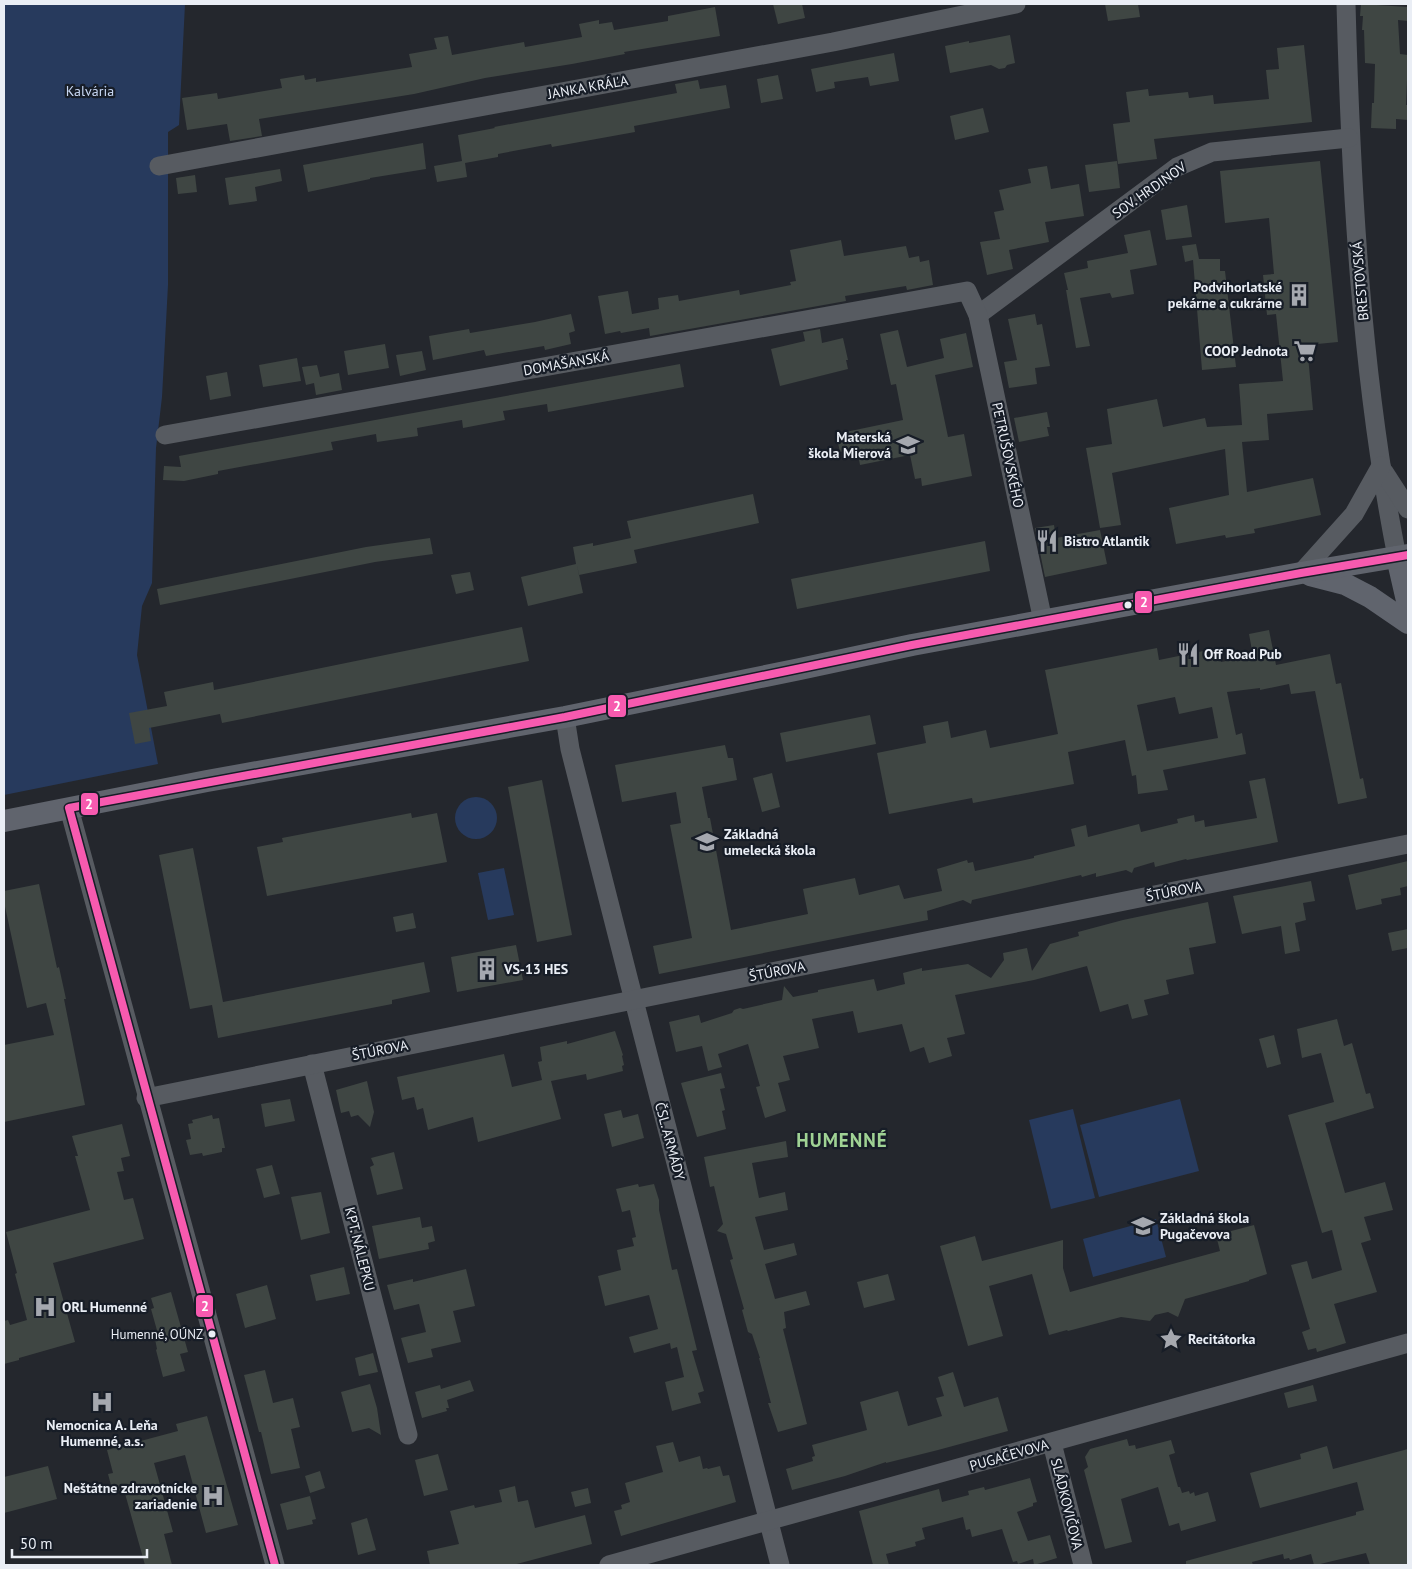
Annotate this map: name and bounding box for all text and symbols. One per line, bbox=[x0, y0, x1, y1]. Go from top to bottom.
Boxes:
street label: JANKA KRÁĽA bbox=[545, 71, 630, 103]
park label: Kalvária bbox=[66, 82, 114, 100]
street label: SOV. HRDINOV bbox=[1108, 158, 1190, 222]
street label: BRESTOVSKÁ bbox=[1348, 240, 1372, 321]
place label: Podvihorlatské pekárne a cukrárne bbox=[1168, 278, 1282, 312]
building icon: Podvihorlatské pekárne a cukrárne bbox=[1286, 282, 1312, 308]
supermarket icon: COOP Jednota bbox=[1292, 338, 1318, 364]
place label: COOP Jednota bbox=[1205, 342, 1288, 360]
street label: DOMAŠANSKÁ bbox=[522, 346, 611, 379]
street label: PETRUŠOVSKÉHO bbox=[988, 400, 1028, 510]
place label: Materská škola Mierová bbox=[808, 428, 891, 462]
school or university icon: Materská škola Mierová bbox=[895, 432, 921, 458]
restaurant icon: Bistro Atlantik bbox=[1034, 528, 1060, 554]
place label: Bistro Atlantik bbox=[1064, 532, 1150, 550]
line badge: 2 bbox=[1134, 590, 1153, 614]
text: 2 bbox=[1140, 593, 1148, 611]
unlabelled marker bbox=[1123, 600, 1133, 610]
restaurant icon: Off Road Pub bbox=[1175, 641, 1201, 667]
place label: Off Road Pub bbox=[1204, 645, 1282, 663]
line badge: 2 bbox=[607, 694, 627, 718]
text: 2 bbox=[613, 697, 621, 715]
line badge: 2 bbox=[80, 792, 99, 816]
text: 2 bbox=[85, 795, 93, 813]
place label: Základná umelecká škola bbox=[724, 825, 816, 859]
school or university icon: Základná umelecká škola bbox=[694, 829, 720, 855]
street label: ŠTÚROVA bbox=[1144, 877, 1204, 905]
building icon: VS-13 HES bbox=[474, 956, 500, 982]
street label: ŠTÚROVA bbox=[747, 957, 807, 985]
place label: VS-13 HES bbox=[503, 960, 568, 978]
street label: ŠTÚROVA bbox=[350, 1036, 410, 1064]
street label: ČSL. ARMÁDY bbox=[651, 1100, 689, 1182]
district label: HUMENNÉ bbox=[796, 1128, 888, 1152]
street label: KPT. NÁLEPKU bbox=[341, 1205, 379, 1293]
place label: Základná škola Pugačevova bbox=[1160, 1209, 1249, 1243]
school or university icon: Základná škola Pugačevova bbox=[1130, 1213, 1156, 1239]
hospital icon: ORL Humenné bbox=[32, 1294, 58, 1320]
line badge: 2 bbox=[195, 1294, 214, 1318]
text: 2 bbox=[201, 1297, 209, 1315]
place label: ORL Humenné bbox=[62, 1298, 147, 1316]
place label: Humenné, OÚNZ bbox=[111, 1326, 203, 1343]
place icon: Recitátorka bbox=[1158, 1326, 1184, 1352]
marker: Humenné, OÚNZ bbox=[207, 1329, 217, 1339]
place label: Recitátorka bbox=[1188, 1330, 1256, 1348]
hospital icon: Nemocnica A. Leňa Humenné, a.s. bbox=[89, 1389, 115, 1415]
place label: Nemocnica A. Leňa Humenné, a.s. bbox=[46, 1416, 158, 1450]
street label: PUGAČEVOVA bbox=[968, 1435, 1051, 1475]
street label: SLÁDKOVIČOVA bbox=[1047, 1456, 1087, 1552]
place label: Neštátne zdravotnícke zariadenie bbox=[64, 1479, 197, 1513]
hospital icon: Neštátne zdravotnícke zariadenie bbox=[200, 1483, 226, 1509]
scale bar bbox=[12, 1526, 148, 1558]
text: 50 m bbox=[20, 1534, 53, 1553]

